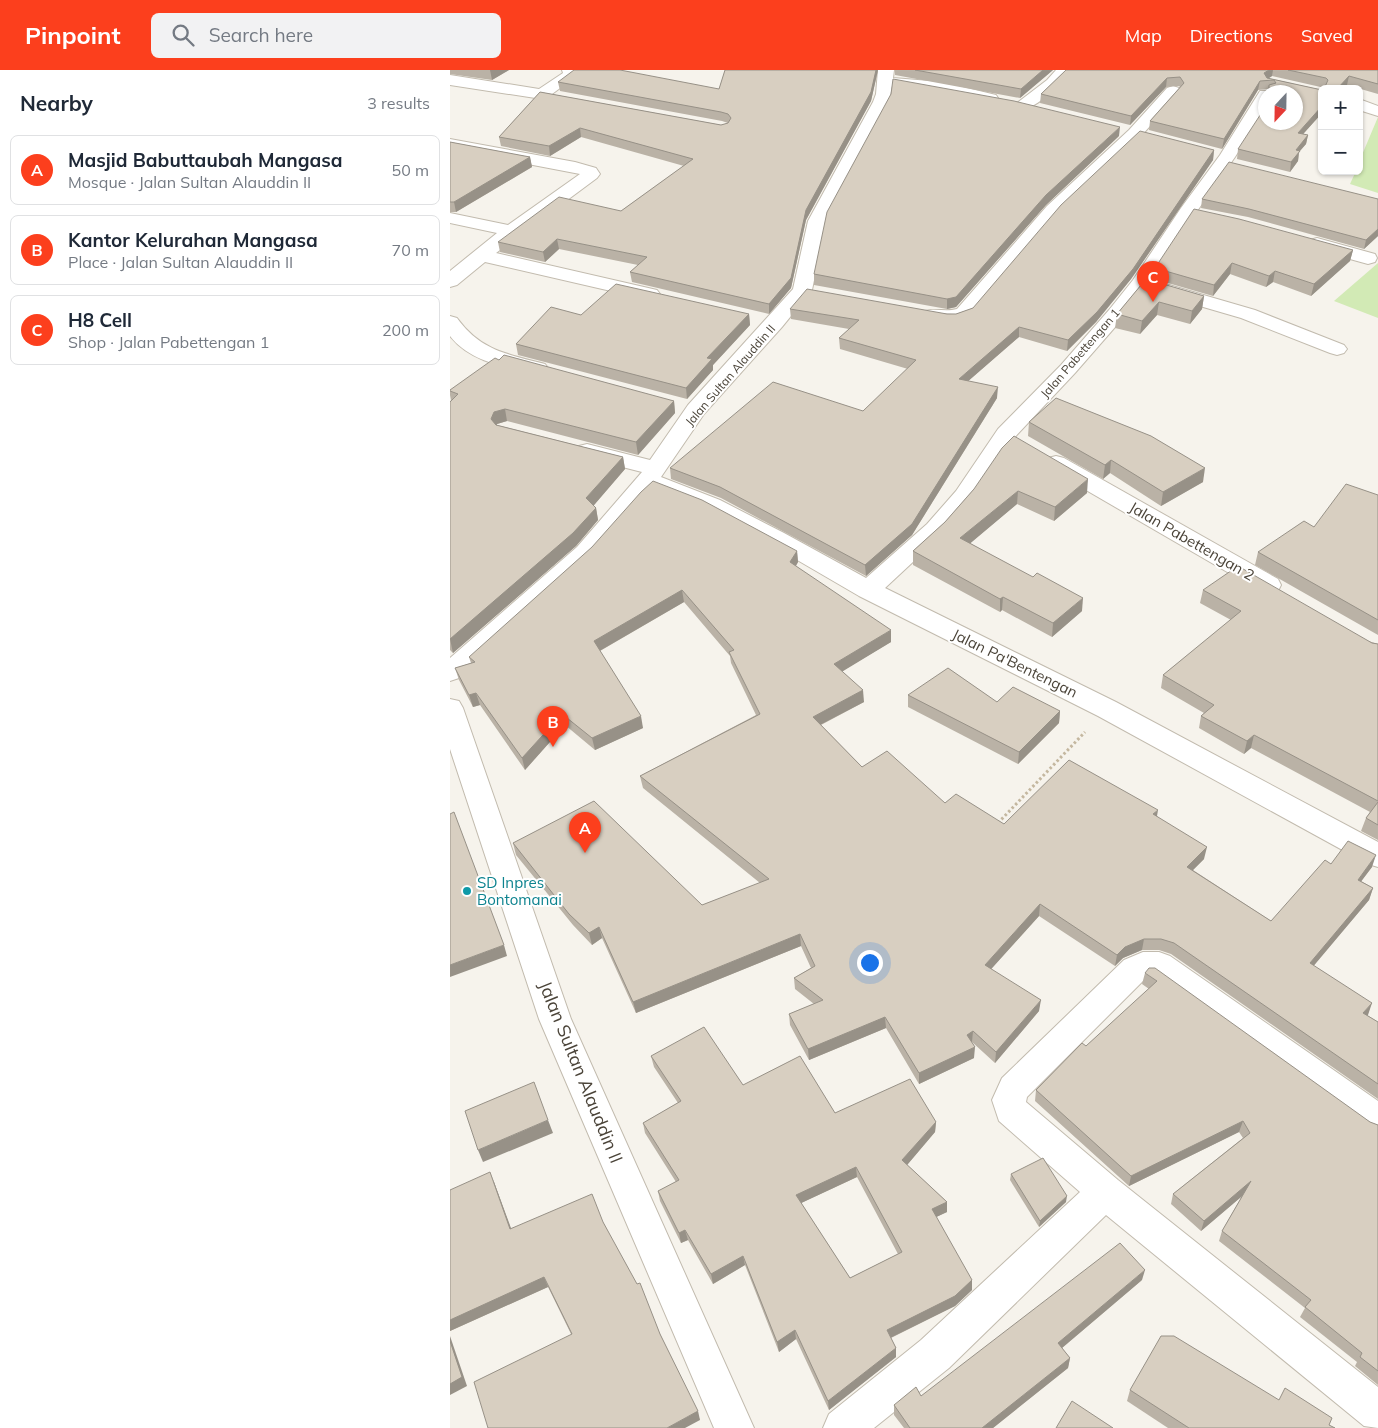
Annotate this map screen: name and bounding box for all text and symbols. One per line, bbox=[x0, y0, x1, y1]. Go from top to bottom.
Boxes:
search box bbox=[151, 13, 501, 58]
text: Pinpoint bbox=[25, 20, 121, 50]
icon: search bbox=[169, 21, 197, 49]
text: Search here bbox=[209, 23, 313, 47]
text: Map bbox=[1125, 24, 1162, 47]
text: Directions bbox=[1190, 24, 1273, 47]
text: Saved bbox=[1301, 24, 1353, 47]
north arrow bbox=[1258, 85, 1303, 130]
map controls bbox=[1318, 85, 1363, 175]
button: + bbox=[1318, 85, 1363, 130]
text: Nearby bbox=[20, 90, 93, 116]
text: 3 results bbox=[367, 93, 430, 113]
button: − bbox=[1318, 130, 1363, 175]
text: Masjid Babuttaubah Mangasa bbox=[68, 148, 343, 172]
text: A bbox=[31, 160, 43, 180]
text: 50 m bbox=[392, 160, 429, 180]
text: Mosque · Jalan Sultan Alauddin II bbox=[68, 172, 311, 192]
text: Kantor Kelurahan Mangasa bbox=[68, 228, 318, 252]
text: B bbox=[31, 240, 43, 260]
text: 70 m bbox=[392, 240, 429, 260]
text: Place · Jalan Sultan Alauddin II bbox=[68, 252, 293, 272]
pin: C bbox=[1137, 261, 1169, 302]
street label: Jalan Pabettengan 1 bbox=[1037, 305, 1123, 401]
text: H8 Cell bbox=[68, 308, 132, 332]
text: C bbox=[32, 320, 42, 340]
text: 200 m bbox=[382, 320, 429, 340]
street label: Jalan Sultan Alauddin II bbox=[682, 321, 778, 429]
text: Shop · Jalan Pabettengan 1 bbox=[68, 332, 269, 352]
street label: Jalan Pabettengan 2 bbox=[1126, 497, 1258, 585]
street label: Jalan Pa'Bentengan bbox=[949, 624, 1081, 702]
pin: B bbox=[537, 706, 569, 747]
pin: A bbox=[569, 812, 601, 853]
place label: SD Inpres Bontomanai bbox=[477, 873, 562, 909]
marker: SD Inpres Bontomanai bbox=[461, 885, 473, 897]
your location bbox=[857, 950, 883, 976]
street label: Jalan Sultan Alauddin II bbox=[534, 978, 628, 1166]

